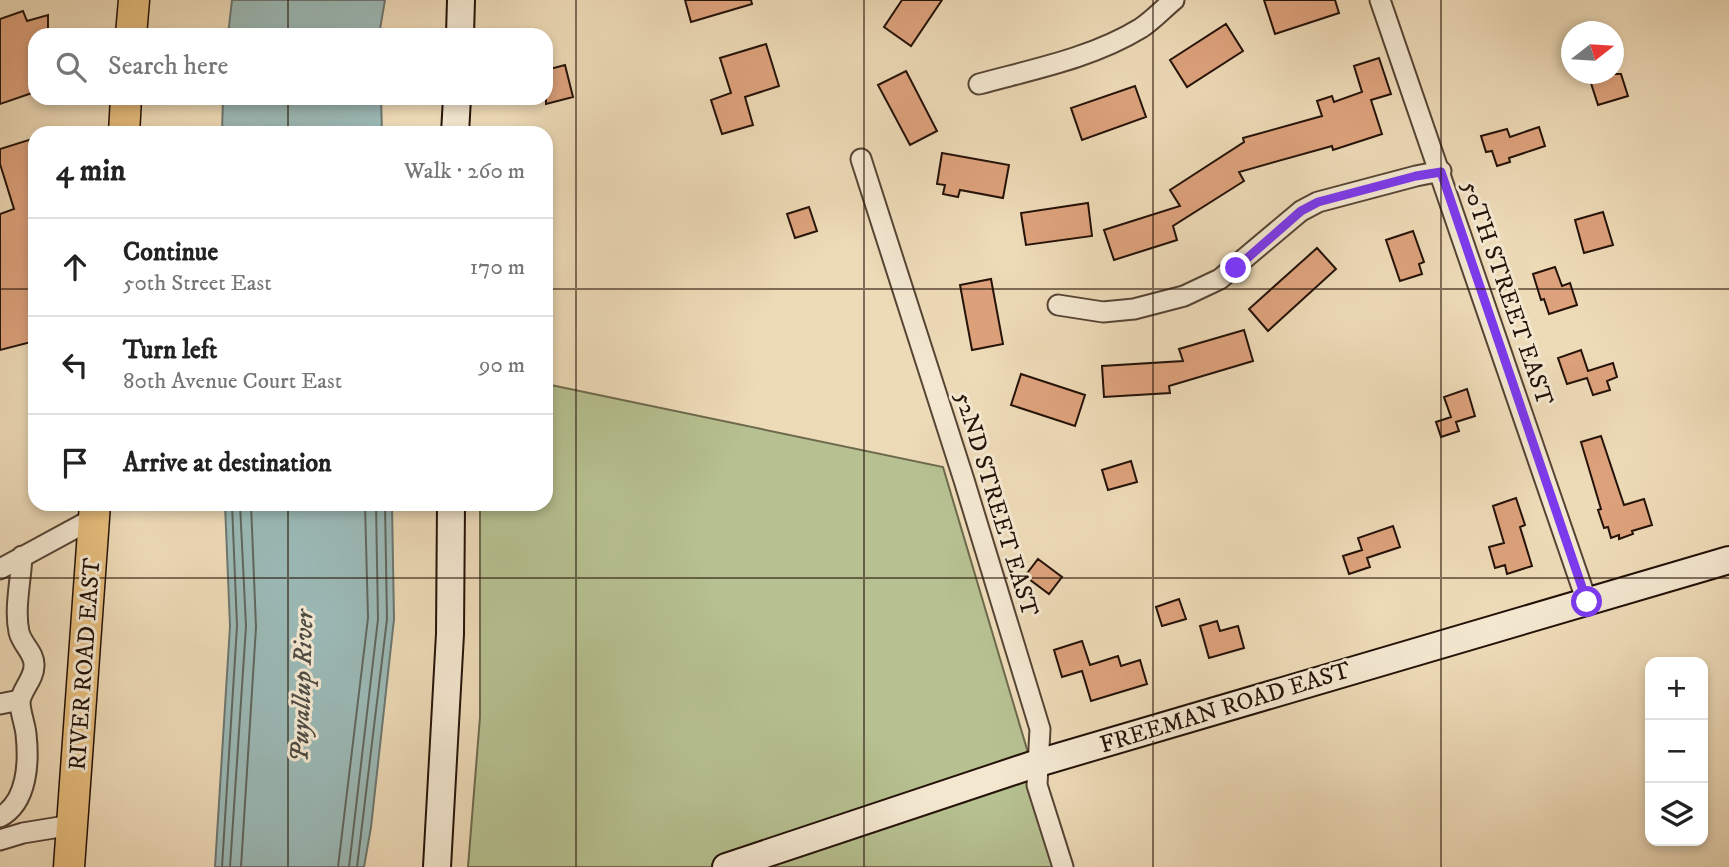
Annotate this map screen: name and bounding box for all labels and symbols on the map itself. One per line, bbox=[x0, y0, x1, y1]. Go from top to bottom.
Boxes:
north arrow bbox=[1561, 21, 1624, 84]
street label: 50TH STREET EAST bbox=[1455, 177, 1560, 410]
route end bbox=[1220, 252, 1251, 283]
street label: 52ND STREET EAST bbox=[948, 388, 1045, 620]
street label: RIVER ROAD EAST bbox=[63, 557, 107, 771]
route start bbox=[1571, 586, 1602, 617]
water label: Puyallup River bbox=[283, 608, 322, 763]
street label: FREEMAN ROAD EAST bbox=[1096, 656, 1354, 760]

